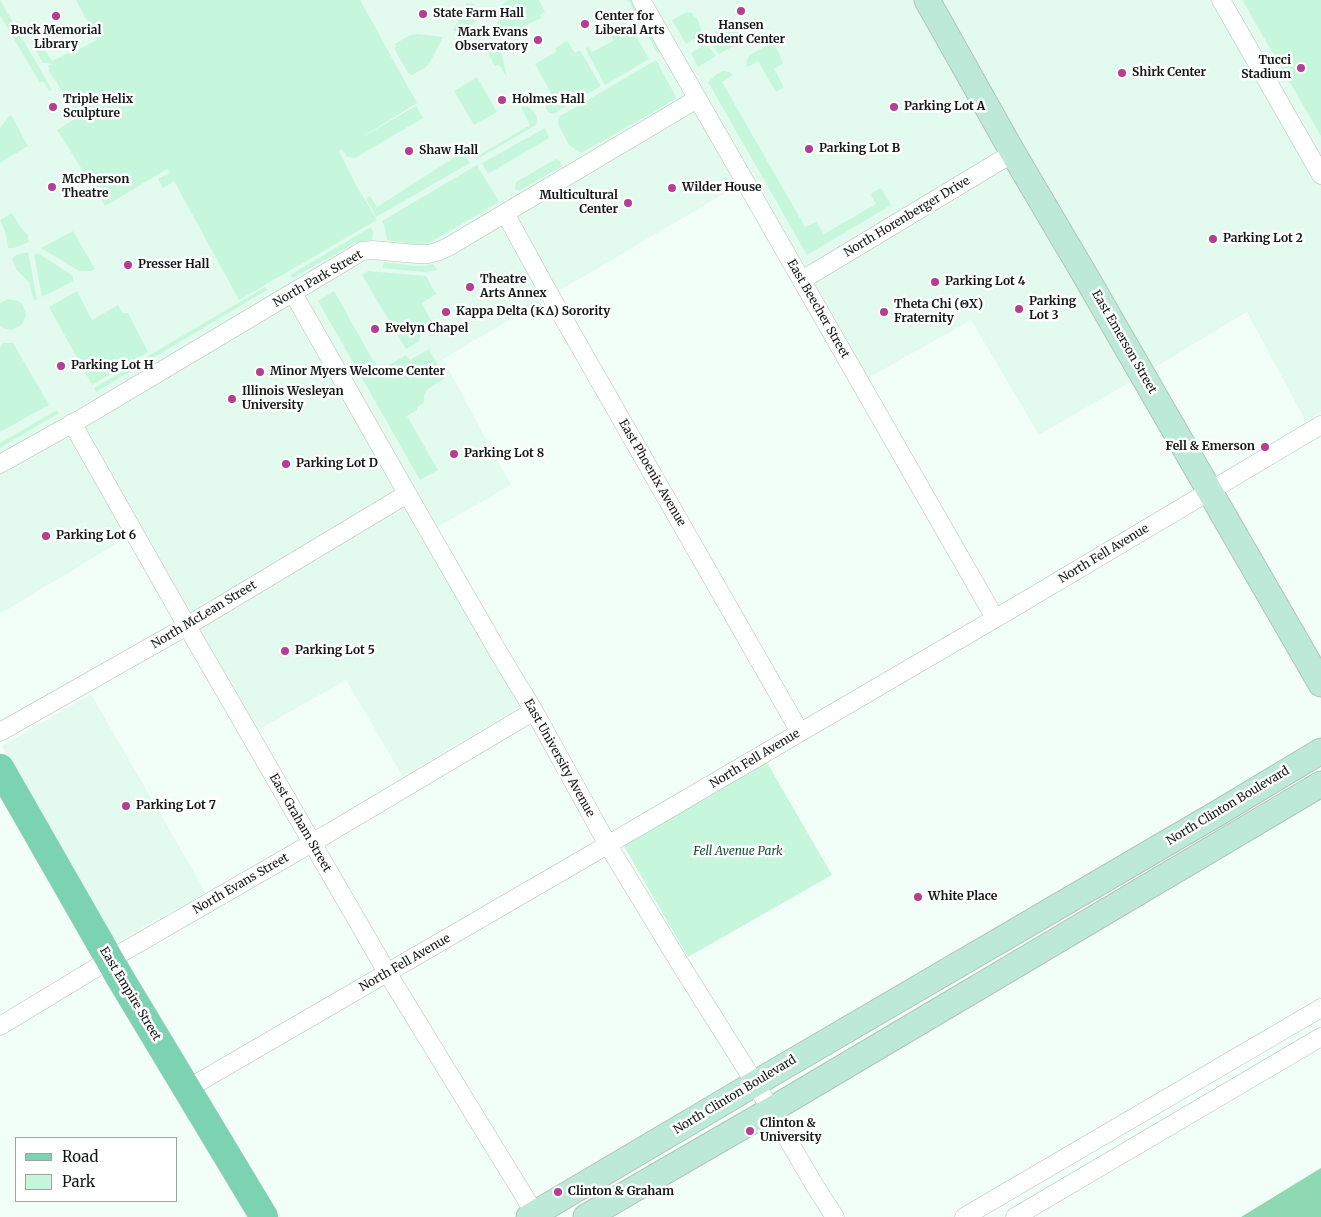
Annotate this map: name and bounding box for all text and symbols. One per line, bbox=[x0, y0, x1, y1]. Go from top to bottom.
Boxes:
marker: Hansen Student Center bbox=[735, 5, 747, 17]
place label: State Farm Hall bbox=[433, 7, 524, 21]
marker: State Farm Hall bbox=[417, 8, 429, 20]
marker: Buck Memorial Library bbox=[50, 10, 62, 22]
place label: Center for Liberal Arts bbox=[595, 10, 665, 38]
marker: Center for Liberal Arts bbox=[579, 18, 591, 30]
place label: Hansen Student Center bbox=[697, 19, 785, 47]
place label: Buck Memorial Library bbox=[11, 24, 101, 52]
place label: Mark Evans Observatory bbox=[455, 26, 528, 54]
marker: Mark Evans Observatory bbox=[532, 34, 544, 46]
place label: Tucci Stadium bbox=[1241, 54, 1291, 82]
marker: Tucci Stadium bbox=[1295, 62, 1307, 74]
place label: Shirk Center bbox=[1132, 66, 1206, 80]
marker: Shirk Center bbox=[1116, 67, 1128, 79]
place label: Triple Helix Sculpture bbox=[63, 93, 133, 121]
place label: Holmes Hall bbox=[512, 93, 585, 107]
marker: Holmes Hall bbox=[496, 94, 508, 106]
place label: Parking Lot A bbox=[904, 100, 985, 114]
marker: Triple Helix Sculpture bbox=[47, 101, 59, 113]
marker: Parking Lot A bbox=[888, 101, 900, 113]
place label: Parking Lot B bbox=[819, 142, 900, 156]
marker: Parking Lot B bbox=[803, 143, 815, 155]
place label: Shaw Hall bbox=[419, 144, 478, 158]
marker: Shaw Hall bbox=[403, 145, 415, 157]
place label: McPherson Theatre bbox=[62, 173, 129, 201]
street label: North Horenberger Drive bbox=[841, 174, 973, 260]
marker: McPherson Theatre bbox=[46, 181, 58, 193]
place label: Wilder House bbox=[682, 181, 762, 195]
marker: Wilder House bbox=[666, 182, 678, 194]
place label: Multicultural Center bbox=[540, 189, 618, 217]
marker: Multicultural Center bbox=[622, 197, 634, 209]
place label: Parking Lot 2 bbox=[1223, 232, 1303, 246]
marker: Parking Lot 2 bbox=[1207, 233, 1219, 245]
street label: North Park Street bbox=[271, 248, 365, 310]
street label: East Beecher Street bbox=[784, 257, 852, 361]
place label: Presser Hall bbox=[138, 258, 209, 272]
marker: Presser Hall bbox=[122, 259, 134, 271]
place label: Theatre Arts Annex bbox=[480, 273, 547, 301]
place label: Parking Lot 4 bbox=[945, 275, 1025, 289]
marker: Parking Lot 4 bbox=[929, 276, 941, 288]
marker: Theatre Arts Annex bbox=[464, 281, 476, 293]
street label: East Emerson Street bbox=[1089, 288, 1159, 396]
place label: Parking Lot 3 bbox=[1029, 295, 1076, 323]
place label: Theta Chi (ΘΧ) Fraternity bbox=[894, 298, 983, 326]
marker: Parking Lot 3 bbox=[1013, 303, 1025, 315]
place label: Kappa Delta (ΚΔ) Sorority bbox=[456, 305, 610, 319]
marker: Kappa Delta (ΚΔ) Sorority bbox=[440, 306, 452, 318]
marker: Theta Chi (ΘΧ) Fraternity bbox=[878, 306, 890, 318]
place label: Evelyn Chapel bbox=[385, 322, 468, 336]
marker: Evelyn Chapel bbox=[369, 323, 381, 335]
place label: Parking Lot H bbox=[71, 359, 154, 373]
marker: Parking Lot H bbox=[55, 360, 67, 372]
place label: Minor Myers Welcome Center bbox=[270, 365, 445, 379]
marker: Minor Myers Welcome Center bbox=[254, 366, 266, 378]
place label: Illinois Wesleyan University bbox=[242, 385, 344, 413]
marker: Illinois Wesleyan University bbox=[226, 393, 238, 405]
street label: East Phoenix Avenue bbox=[616, 417, 688, 529]
place label: Fell & Emerson bbox=[1166, 440, 1255, 454]
marker: Fell & Emerson bbox=[1259, 441, 1271, 453]
place label: Parking Lot 8 bbox=[464, 447, 544, 461]
marker: Parking Lot 8 bbox=[448, 448, 460, 460]
place label: Parking Lot D bbox=[296, 457, 378, 471]
marker: Parking Lot D bbox=[280, 458, 292, 470]
street label: North Fell Avenue bbox=[1056, 521, 1152, 587]
place label: Parking Lot 6 bbox=[56, 529, 136, 543]
marker: Parking Lot 6 bbox=[40, 530, 52, 542]
street label: North McLean Street bbox=[149, 578, 259, 652]
place label: Parking Lot 5 bbox=[295, 644, 375, 658]
marker: Parking Lot 5 bbox=[279, 645, 291, 657]
street label: East University Avenue bbox=[521, 697, 597, 819]
street label: North Fell Avenue bbox=[707, 726, 803, 792]
street label: North Clinton Boulevard bbox=[1164, 764, 1292, 848]
street label: East Graham Street bbox=[266, 771, 334, 875]
place label: Parking Lot 7 bbox=[136, 799, 216, 813]
marker: Parking Lot 7 bbox=[120, 800, 132, 812]
park label: Fell Avenue Park bbox=[693, 845, 783, 859]
street label: North Evans Street bbox=[190, 851, 292, 917]
place label: White Place bbox=[928, 890, 997, 904]
marker: White Place bbox=[912, 891, 924, 903]
street label: North Fell Avenue bbox=[357, 931, 453, 995]
street label: East Empire Street bbox=[96, 944, 164, 1044]
street label: North Clinton Boulevard bbox=[671, 1053, 799, 1137]
place label: Clinton & University bbox=[760, 1117, 822, 1145]
marker: Clinton & University bbox=[744, 1125, 756, 1137]
legend bbox=[15, 1137, 178, 1202]
text: Road bbox=[62, 1147, 98, 1166]
text: Park bbox=[62, 1172, 95, 1191]
place label: Clinton & Graham bbox=[568, 1185, 674, 1199]
marker: Clinton & Graham bbox=[552, 1186, 564, 1198]

